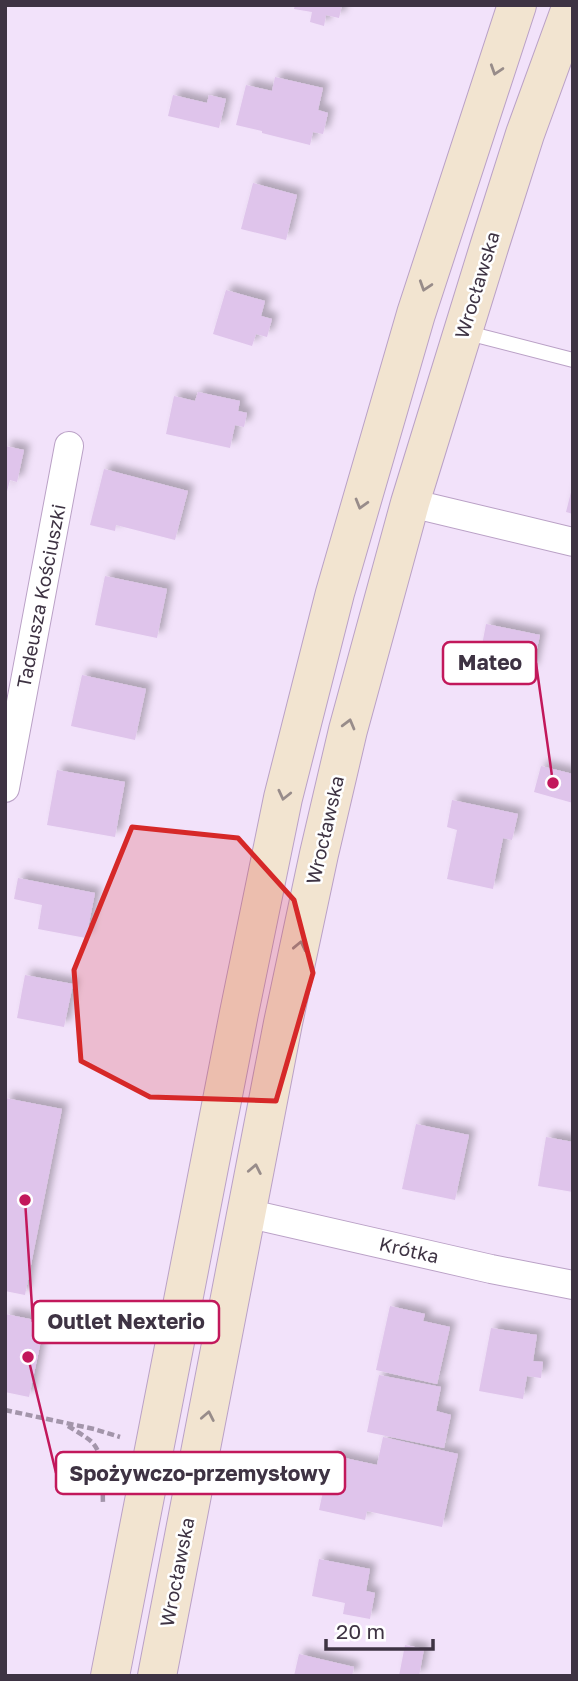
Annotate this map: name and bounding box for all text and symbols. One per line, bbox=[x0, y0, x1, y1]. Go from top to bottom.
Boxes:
one-way arrow bbox=[490, 63, 504, 76]
street label: Wrocławska bbox=[449, 229, 504, 341]
one-way arrow bbox=[419, 280, 433, 292]
one-way arrow bbox=[354, 498, 369, 510]
street label: Tadeusza Kościuszki bbox=[11, 502, 70, 690]
callout: Mateo bbox=[443, 642, 536, 684]
text: Mateo bbox=[458, 649, 522, 675]
one-way arrow bbox=[341, 718, 356, 730]
street label: Wrocławska bbox=[301, 773, 348, 886]
one-way arrow bbox=[278, 789, 292, 801]
one-way arrow bbox=[291, 940, 306, 952]
one-way arrow bbox=[246, 1163, 261, 1175]
street label: Krótka bbox=[377, 1231, 441, 1268]
callout: Outlet Nexterio bbox=[33, 1301, 219, 1343]
text: Outlet Nexterio bbox=[47, 1308, 205, 1334]
one-way arrow bbox=[199, 1410, 214, 1422]
callout: Spożywczo-przemysłowy bbox=[56, 1452, 345, 1494]
text: Spożywczo-przemysłowy bbox=[69, 1460, 331, 1486]
street label: Wrocławska bbox=[155, 1515, 198, 1628]
scale bar bbox=[326, 1608, 433, 1652]
text: 20 m bbox=[336, 1618, 385, 1644]

